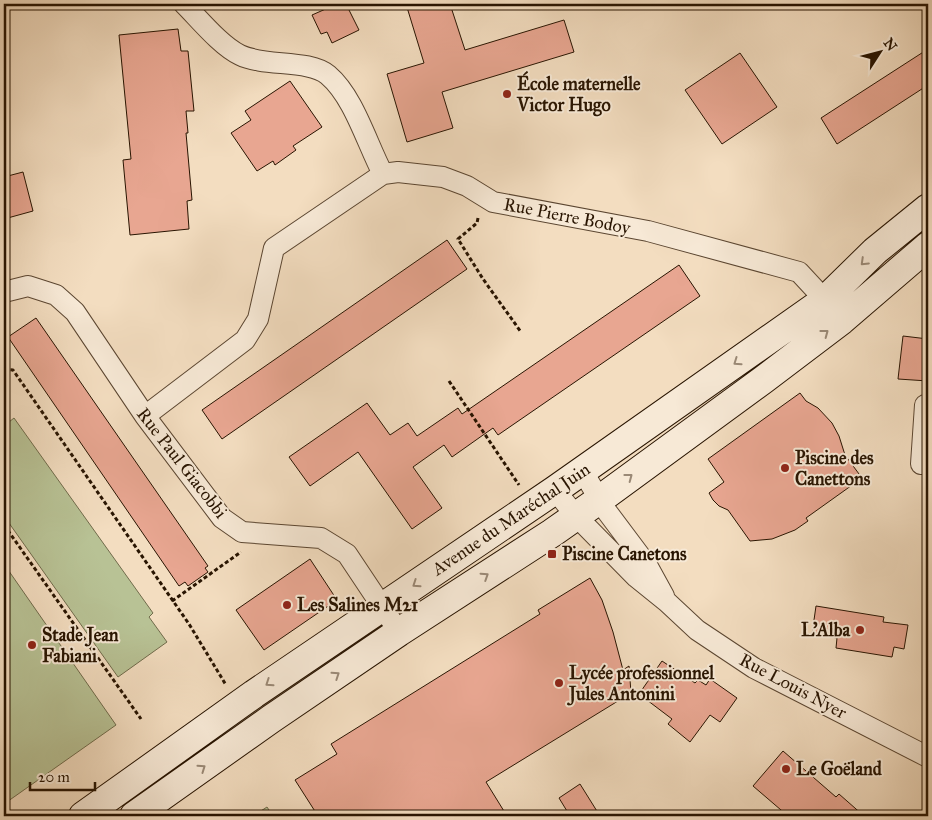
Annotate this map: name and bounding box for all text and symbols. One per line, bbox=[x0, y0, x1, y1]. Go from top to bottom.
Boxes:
north arrow bbox=[854, 28, 904, 78]
text: N bbox=[880, 35, 901, 55]
place label: École maternelle Victor Hugo bbox=[516, 70, 641, 117]
marker: École maternelle Victor Hugo bbox=[501, 88, 513, 100]
street label: Rue Pierre Bodoy bbox=[502, 193, 633, 239]
one-way arrow bbox=[861, 256, 870, 265]
one-way arrow bbox=[819, 331, 828, 339]
one-way arrow bbox=[733, 356, 742, 365]
street label: Rue Paul Giacobbi bbox=[132, 403, 232, 523]
place label: Piscine des Canettons bbox=[795, 447, 874, 490]
street label: Avenue du Maréchal Juin bbox=[427, 458, 595, 581]
marker: Piscine des Canettons bbox=[779, 462, 791, 474]
one-way arrow bbox=[623, 474, 632, 482]
place label: Piscine Canetons bbox=[562, 543, 687, 565]
marker: Piscine Canetons bbox=[546, 548, 558, 560]
one-way arrow bbox=[480, 572, 489, 582]
one-way arrow bbox=[412, 578, 421, 587]
place label: Les Salines M21 bbox=[297, 594, 418, 616]
marker: Les Salines M21 bbox=[281, 599, 293, 611]
place label: L'Alba bbox=[801, 619, 850, 641]
place label: Stade Jean Fabiani bbox=[42, 624, 119, 667]
marker: L'Alba bbox=[854, 624, 866, 636]
marker: Stade Jean Fabiani bbox=[26, 639, 38, 651]
street label: Rue Louis Nyer bbox=[736, 649, 851, 724]
place label: Lycée professionnel Jules Antonini bbox=[567, 662, 715, 706]
one-way arrow bbox=[330, 672, 339, 681]
one-way arrow bbox=[265, 677, 275, 686]
marker: Lycée professionnel Jules Antonini bbox=[553, 677, 565, 689]
place label: Le Goëland bbox=[796, 758, 883, 780]
scale bar bbox=[30, 760, 95, 792]
marker: Le Goëland bbox=[780, 763, 792, 775]
one-way arrow bbox=[196, 765, 206, 774]
text: 20 m bbox=[38, 768, 70, 786]

